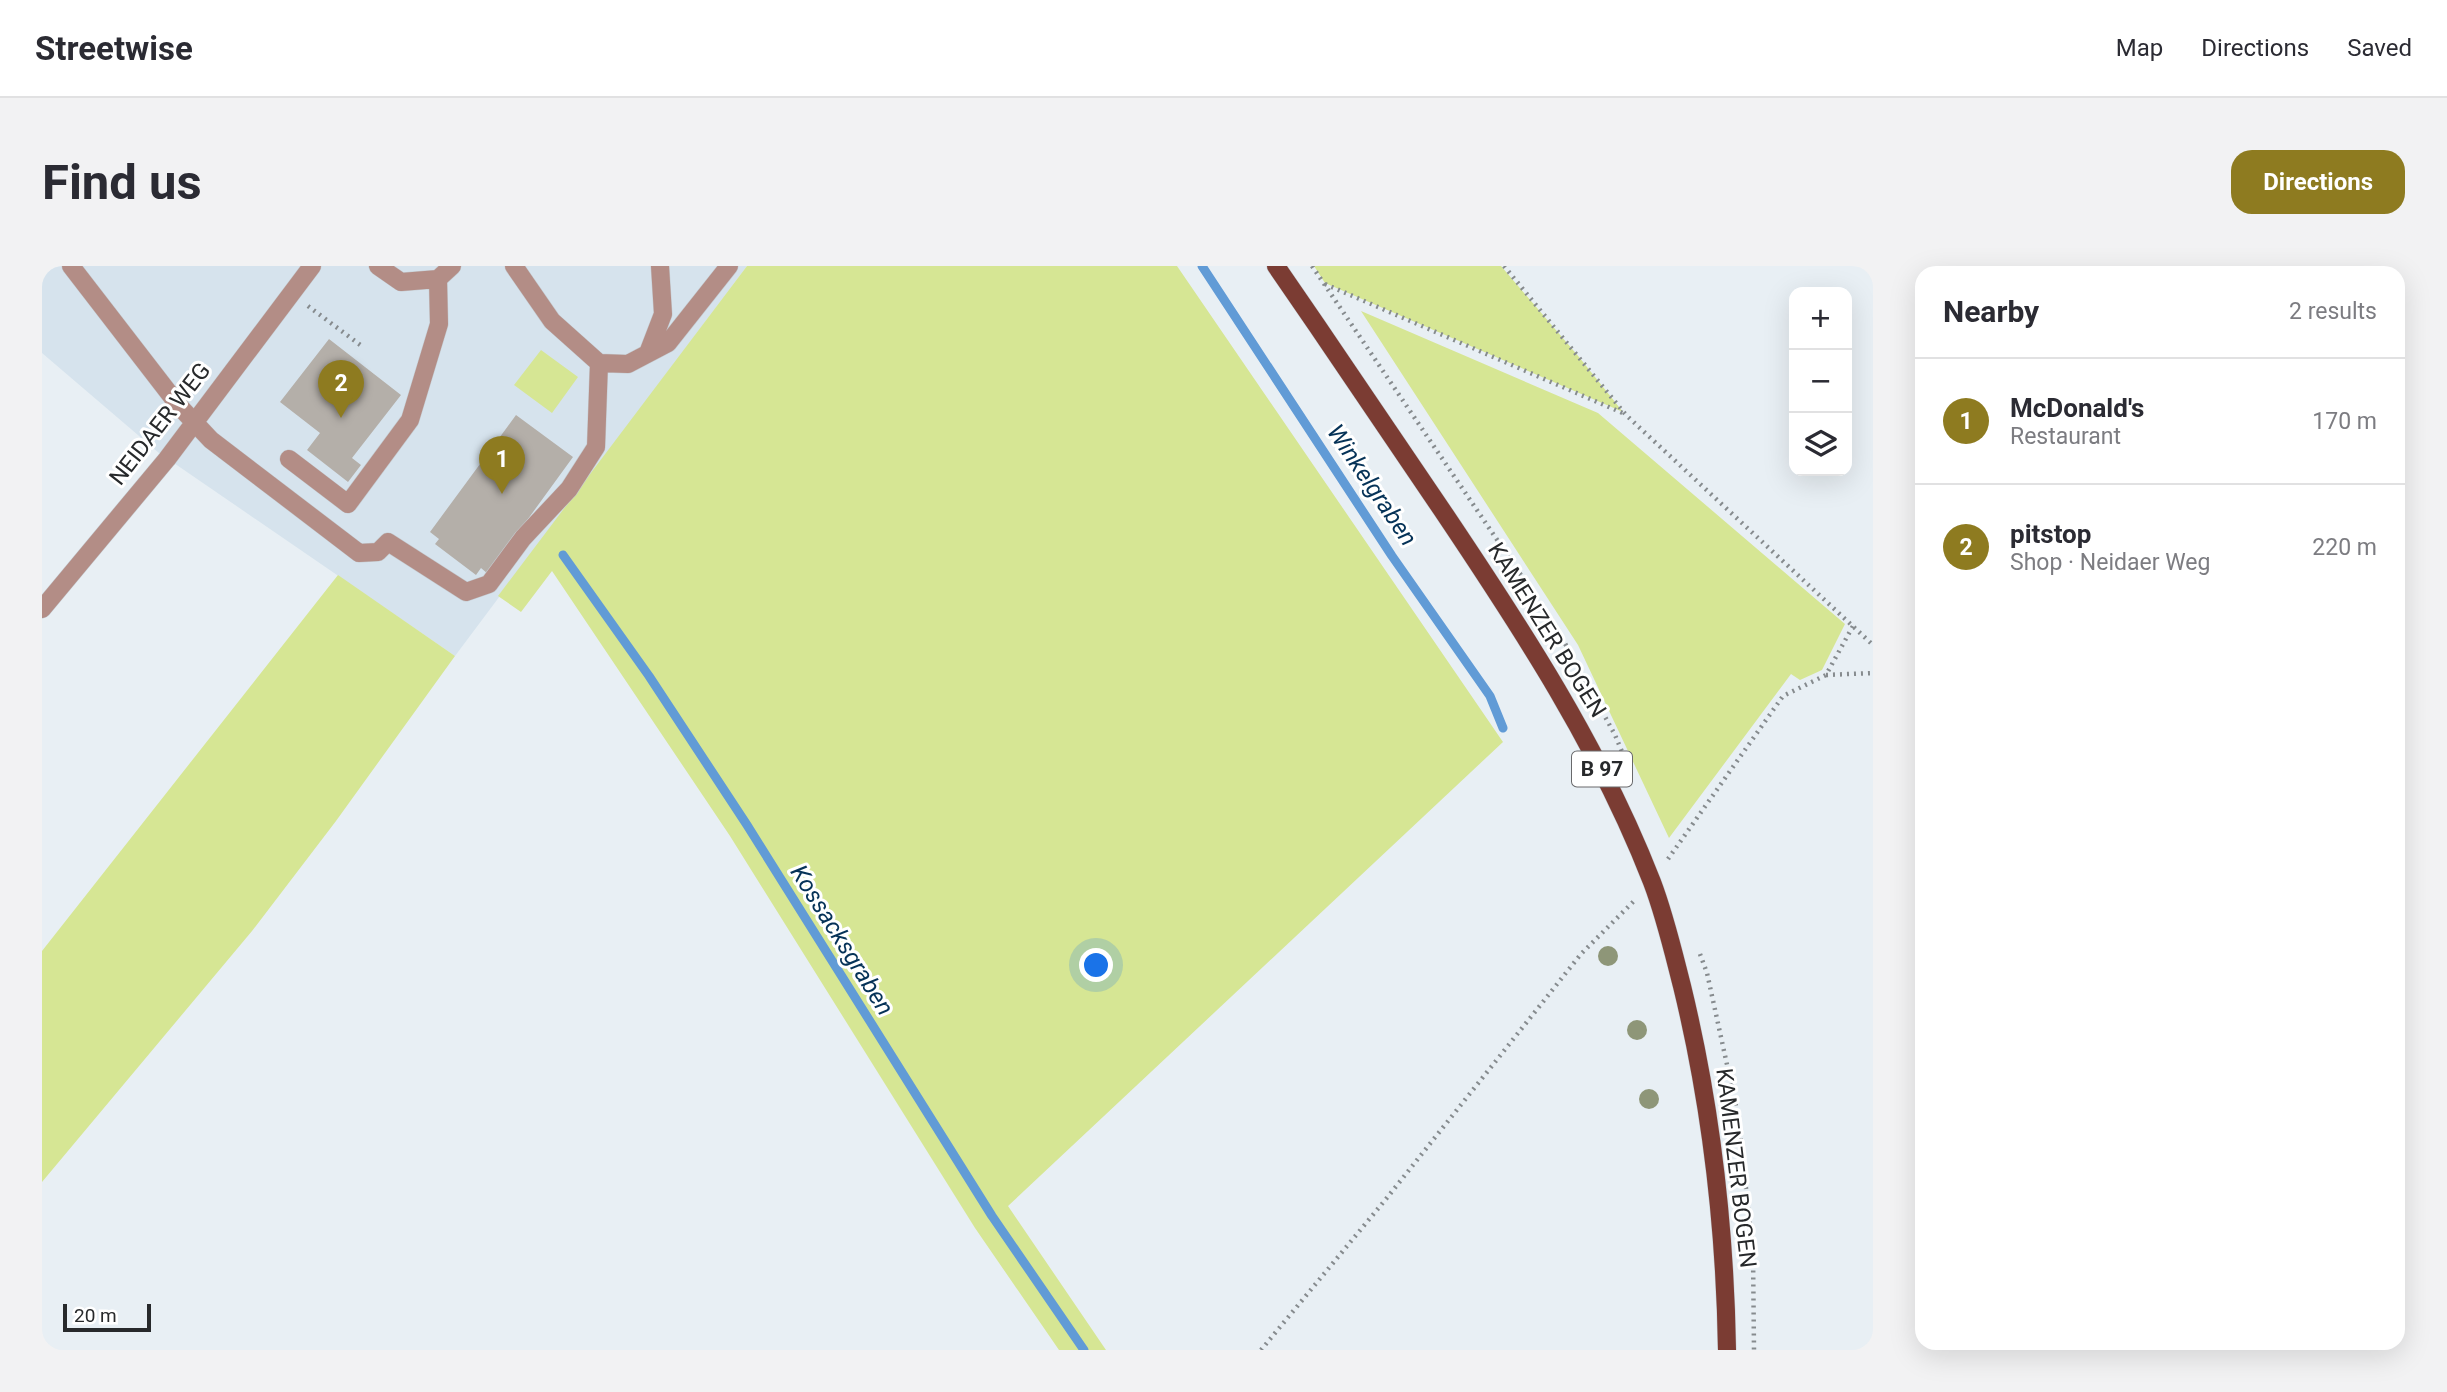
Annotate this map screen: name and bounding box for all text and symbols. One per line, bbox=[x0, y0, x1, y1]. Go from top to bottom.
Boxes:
text: Streetwise bbox=[35, 29, 193, 68]
text: Map bbox=[2116, 34, 2163, 62]
text: Directions bbox=[2201, 34, 2309, 62]
text: Saved bbox=[2347, 34, 2412, 62]
button: Directions bbox=[2231, 150, 2405, 214]
text: Find us bbox=[42, 154, 202, 211]
map controls bbox=[1789, 287, 1852, 476]
button: + bbox=[1789, 287, 1852, 350]
text: Nearby bbox=[1943, 294, 2039, 329]
text: 2 results bbox=[2289, 298, 2377, 325]
button: − bbox=[1789, 350, 1852, 413]
street label: NEIDAER WEG bbox=[104, 357, 216, 491]
pin: 2 bbox=[318, 360, 364, 418]
text: McDonald's bbox=[2010, 393, 2144, 423]
text: 1 bbox=[1959, 408, 1973, 435]
text: 170 m bbox=[2312, 408, 2377, 435]
button: layers bbox=[1789, 413, 1852, 476]
water label: Winkelgraben bbox=[1321, 419, 1423, 551]
text: Restaurant bbox=[2010, 423, 2121, 450]
pin: 1 bbox=[479, 436, 525, 494]
text: pitstop bbox=[2010, 519, 2091, 549]
text: 2 bbox=[1959, 534, 1973, 561]
text: 220 m bbox=[2312, 534, 2377, 561]
street label: KAMENZER BOGEN bbox=[1482, 538, 1612, 722]
text: Shop · Neidaer Weg bbox=[2010, 549, 2210, 576]
road number: B 97 bbox=[1572, 752, 1632, 786]
water label: Kossacksgraben bbox=[785, 860, 899, 1020]
your location bbox=[1079, 948, 1113, 982]
street label: KAMENZER BOGEN bbox=[1710, 1067, 1762, 1269]
scale bar bbox=[63, 1301, 150, 1333]
text: 20 m bbox=[74, 1304, 117, 1327]

